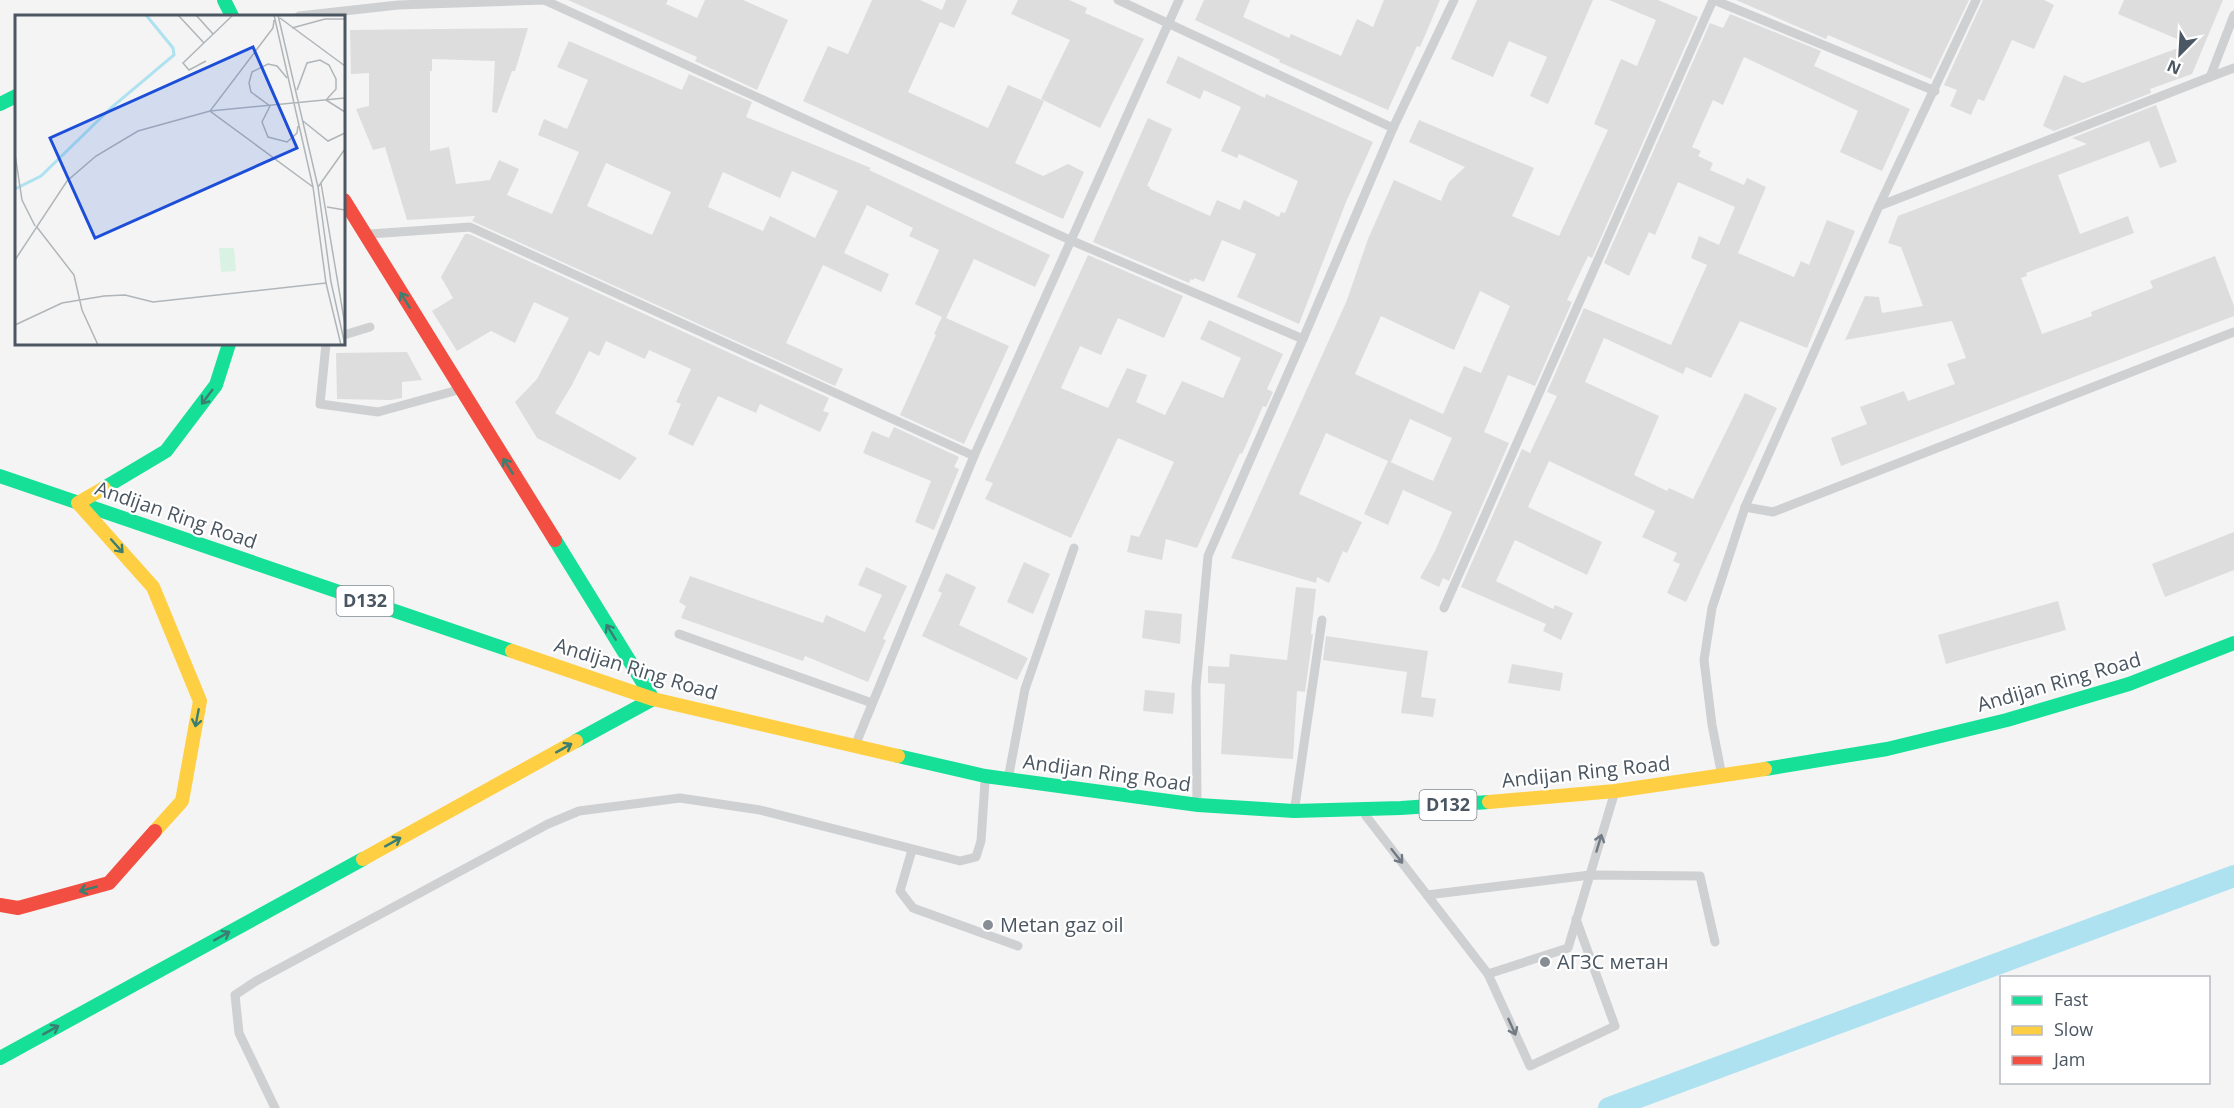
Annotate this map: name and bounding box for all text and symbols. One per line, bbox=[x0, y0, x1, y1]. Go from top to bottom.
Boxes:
inset map bbox=[15, 15, 345, 345]
north arrow bbox=[2150, 24, 2210, 84]
text: N bbox=[2163, 55, 2184, 80]
one-way arrow bbox=[399, 292, 411, 309]
one-way arrow bbox=[201, 389, 214, 405]
one-way arrow bbox=[502, 458, 514, 475]
street label: Andijan Ring Road bbox=[92, 474, 261, 555]
one-way arrow bbox=[110, 538, 124, 553]
road number: D132 bbox=[336, 586, 394, 616]
one-way arrow bbox=[605, 623, 618, 640]
street label: Andijan Ring Road bbox=[551, 631, 721, 706]
street label: Andijan Ring Road bbox=[1974, 645, 2144, 718]
one-way arrow bbox=[191, 707, 202, 727]
one-way arrow bbox=[555, 742, 572, 754]
street label: Andijan Ring Road bbox=[1021, 747, 1193, 798]
street label: Andijan Ring Road bbox=[1500, 749, 1672, 794]
road number: D132 bbox=[1420, 790, 1476, 820]
one-way arrow bbox=[1594, 834, 1605, 853]
one-way arrow bbox=[384, 836, 401, 848]
one-way arrow bbox=[1390, 847, 1403, 863]
one-way arrow bbox=[79, 884, 98, 895]
place label: Metan gaz oil bbox=[1000, 911, 1124, 938]
marker: Metan gaz oil bbox=[981, 918, 995, 932]
one-way arrow bbox=[213, 930, 230, 942]
place label: АГЗС метан bbox=[1557, 948, 1669, 975]
marker: АГЗС метан bbox=[1538, 955, 1552, 969]
legend bbox=[2000, 976, 2210, 1084]
text: Fast bbox=[2054, 987, 2088, 1011]
text: Slow bbox=[2054, 1017, 2093, 1041]
one-way arrow bbox=[1507, 1018, 1519, 1036]
one-way arrow bbox=[42, 1024, 59, 1036]
text: Jam bbox=[2052, 1047, 2086, 1071]

